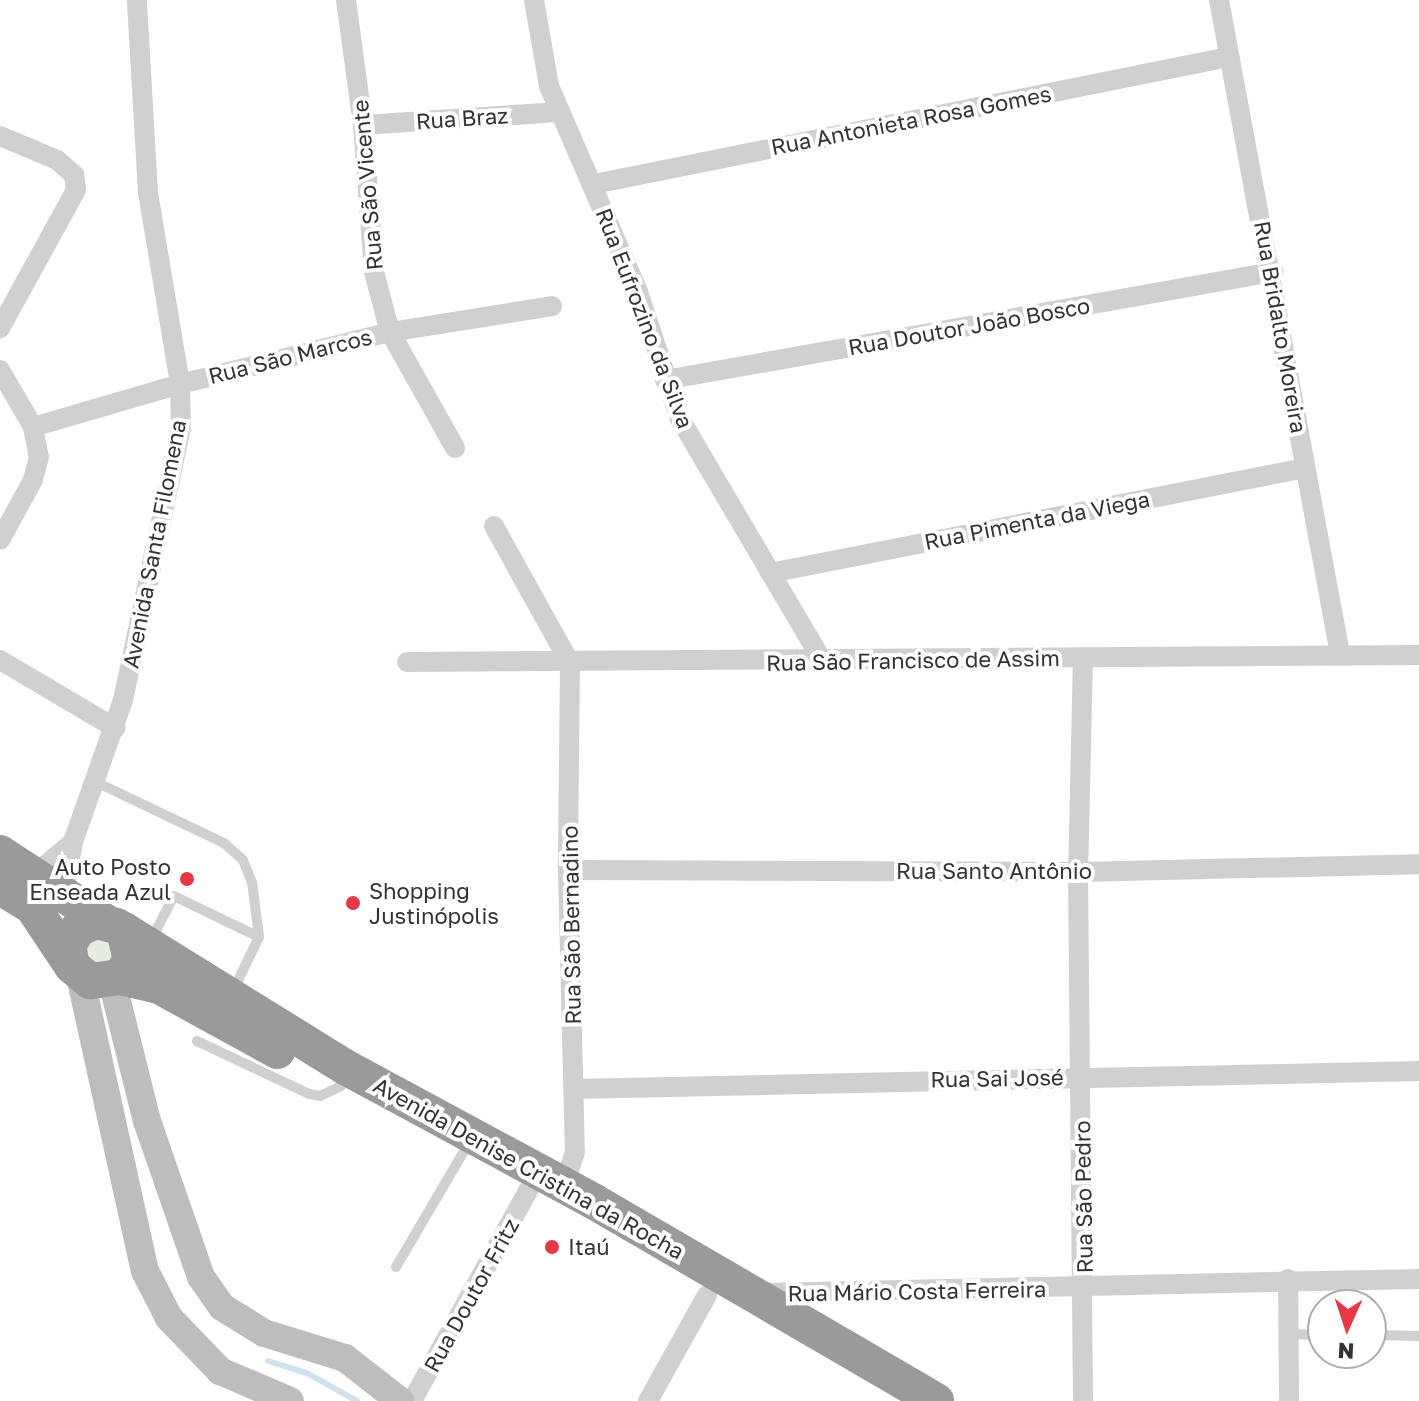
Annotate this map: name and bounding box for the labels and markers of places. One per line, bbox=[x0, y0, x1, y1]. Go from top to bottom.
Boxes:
place label: Auto Posto Enseada Azul bbox=[29, 853, 171, 904]
marker: Auto Posto Enseada Azul bbox=[178, 870, 196, 888]
place label: Shopping Justinópolis bbox=[369, 877, 499, 928]
marker: Shopping Justinópolis bbox=[344, 894, 362, 912]
place label: Itaú bbox=[568, 1234, 609, 1260]
marker: Itaú bbox=[543, 1238, 561, 1256]

